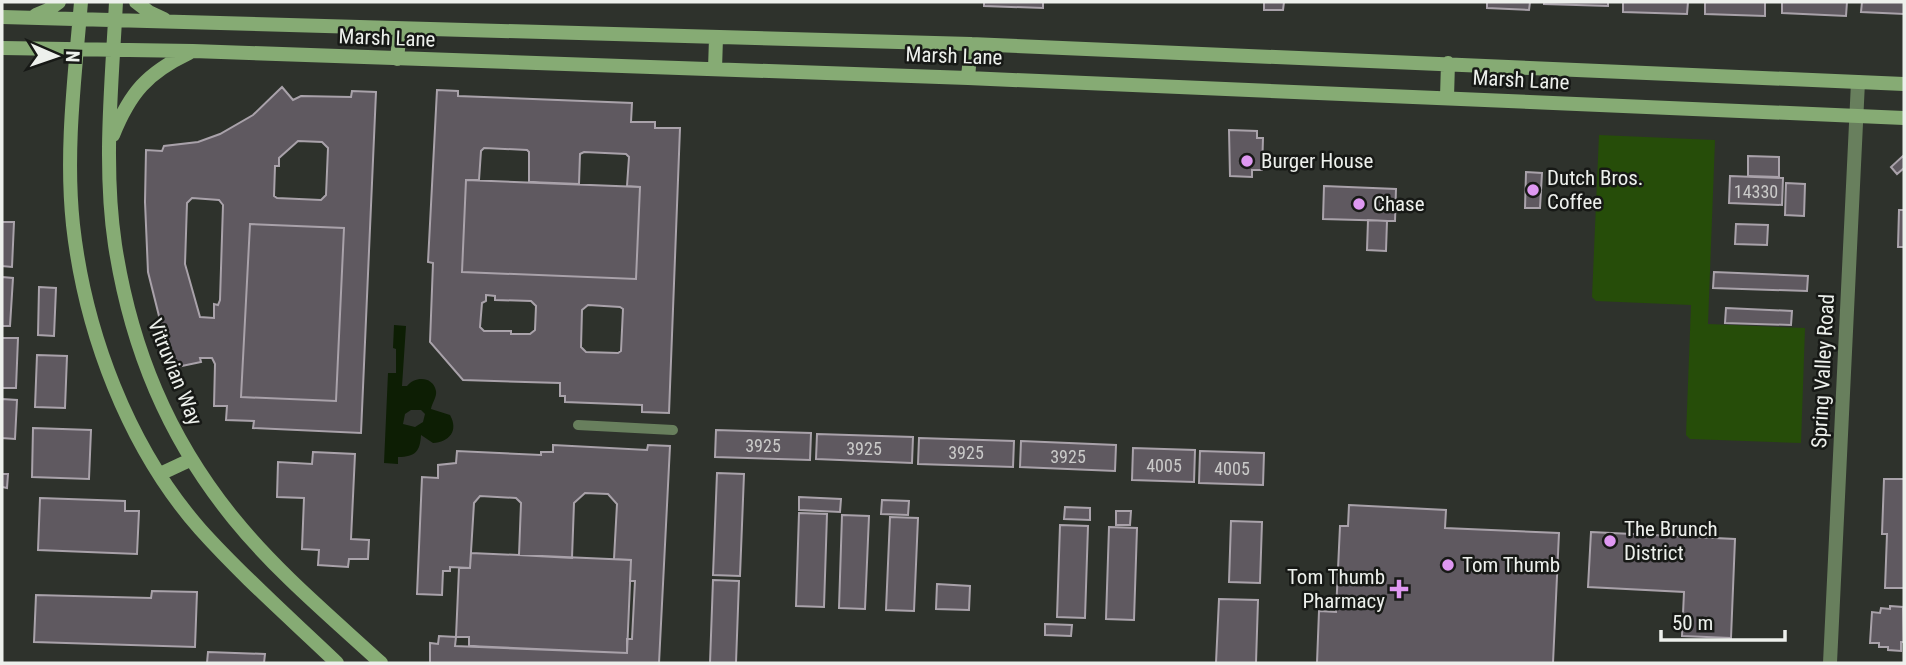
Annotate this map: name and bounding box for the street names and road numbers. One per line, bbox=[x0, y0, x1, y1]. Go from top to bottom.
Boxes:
street label: Marsh Lane bbox=[338, 24, 436, 52]
street label: Marsh Lane bbox=[905, 42, 1003, 70]
street label: Marsh Lane bbox=[1472, 65, 1570, 95]
street label: Spring Valley Road bbox=[1807, 293, 1839, 449]
street label: Vitruvian Way bbox=[143, 315, 207, 429]

